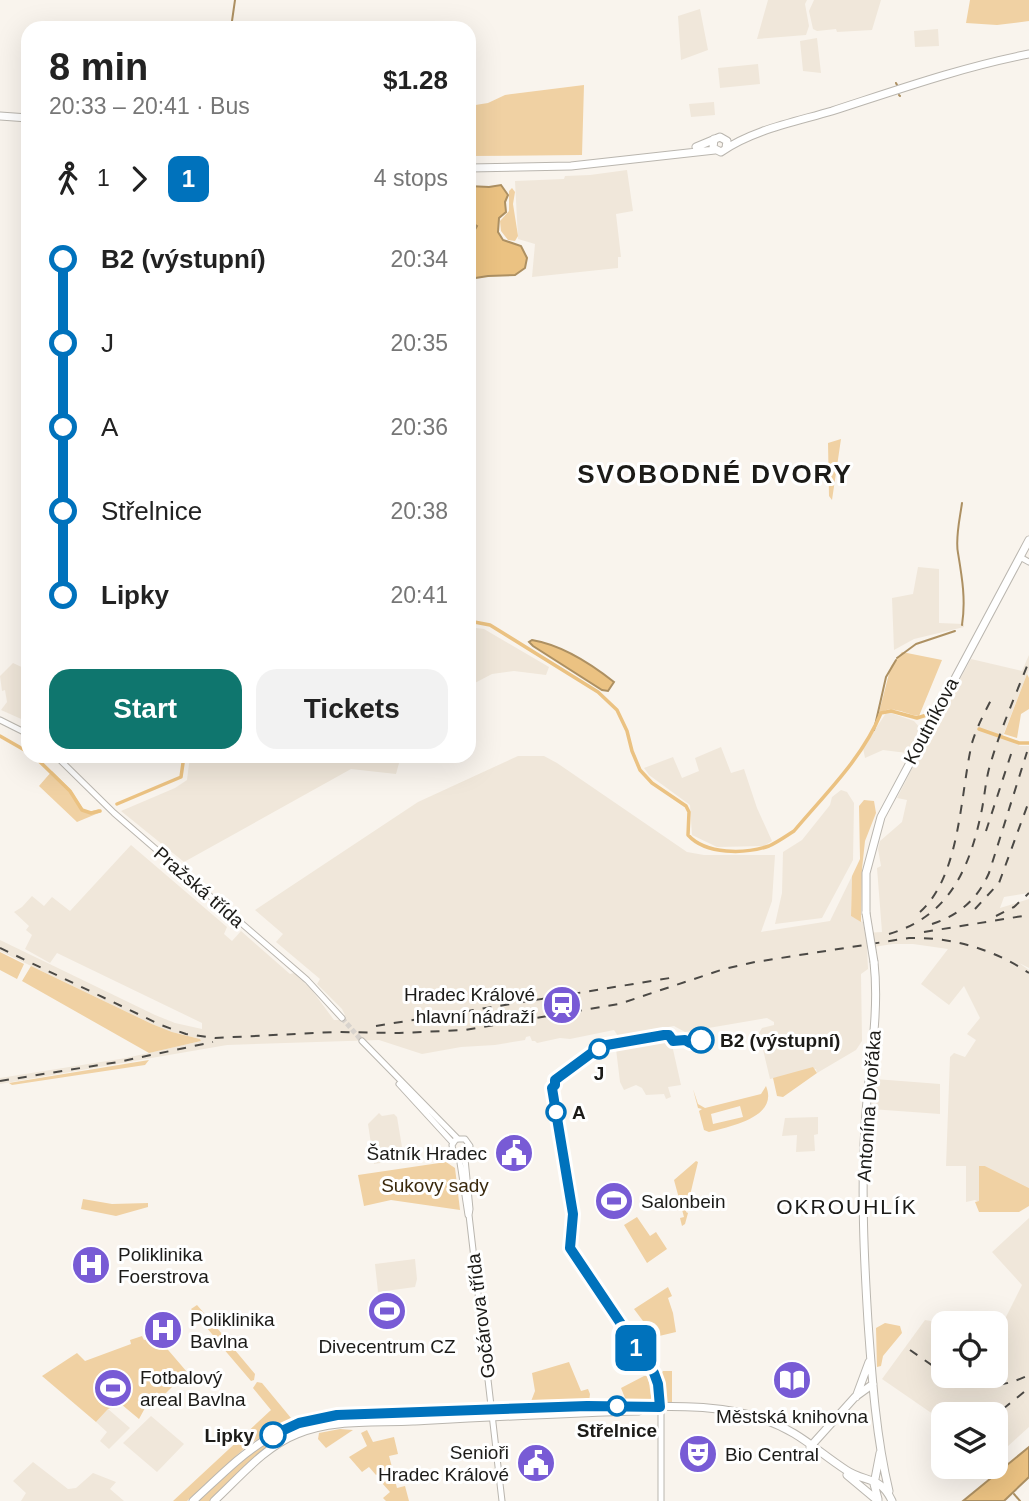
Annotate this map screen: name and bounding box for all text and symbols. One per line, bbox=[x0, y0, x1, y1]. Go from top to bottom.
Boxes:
text: 8 min bbox=[49, 46, 148, 88]
text: $1.28 bbox=[383, 65, 448, 95]
text: 20:33 – 20:41 · Bus bbox=[49, 93, 250, 119]
icon: walk bbox=[49, 160, 87, 198]
icon: forward bbox=[120, 160, 158, 198]
text: 1 bbox=[97, 165, 110, 191]
text: 1 bbox=[182, 165, 195, 192]
text: 4 stops bbox=[374, 165, 448, 191]
text: B2 (výstupní) bbox=[101, 244, 266, 274]
text: 20:34 bbox=[390, 246, 448, 272]
text: J bbox=[101, 328, 114, 358]
text: 20:35 bbox=[390, 330, 448, 356]
text: A bbox=[101, 412, 118, 442]
text: 20:36 bbox=[390, 414, 448, 440]
district label: SVOBODNÉ DVORY bbox=[577, 459, 853, 489]
text: Střelnice bbox=[101, 496, 202, 526]
text: 20:38 bbox=[390, 498, 448, 524]
text: Lipky bbox=[101, 580, 169, 610]
text: 20:41 bbox=[390, 582, 448, 608]
button: Start bbox=[49, 669, 242, 749]
button: Tickets bbox=[256, 669, 448, 749]
street label: Koutníkova bbox=[899, 674, 963, 768]
street label: Pražská třída bbox=[150, 842, 248, 932]
place label: Hradec Králové hlavní nádraží bbox=[404, 984, 536, 1027]
station icon: Hradec Králové hlavní nádraží bbox=[541, 984, 583, 1026]
marker: B2 (výstupní) bbox=[688, 1027, 714, 1053]
street label: Antonína Dvořáka bbox=[853, 1029, 885, 1183]
place label: B2 (výstupní) bbox=[720, 1030, 840, 1051]
marker: J bbox=[589, 1039, 609, 1059]
place label: J bbox=[594, 1063, 604, 1084]
marker: A bbox=[546, 1102, 566, 1122]
place label: A bbox=[572, 1102, 586, 1123]
public building icon: Šatník Hradec bbox=[493, 1132, 535, 1174]
place label: Šatník Hradec bbox=[367, 1143, 487, 1164]
park label: Sukovy sady bbox=[381, 1175, 489, 1196]
sports icon: Salonbein bbox=[593, 1180, 635, 1222]
place label: Salonbein bbox=[641, 1191, 726, 1212]
district label: OKROUHLÍK bbox=[776, 1195, 918, 1218]
hospital icon: Poliklinika Foerstrova bbox=[70, 1244, 112, 1286]
place label: Poliklinika Foerstrova bbox=[118, 1244, 209, 1287]
street label: Gočárova třída bbox=[463, 1252, 499, 1380]
sports icon: Divecentrum CZ bbox=[366, 1290, 408, 1332]
hospital icon: Poliklinika Bavlna bbox=[142, 1309, 184, 1351]
place label: Poliklinika Bavlna bbox=[190, 1309, 275, 1352]
map controls bbox=[931, 1311, 1008, 1479]
button: locate bbox=[931, 1311, 1008, 1388]
line badge: 1 bbox=[613, 1325, 659, 1371]
text: 1 bbox=[629, 1334, 643, 1361]
place label: Divecentrum CZ bbox=[318, 1336, 456, 1357]
library icon: Městská knihovna bbox=[771, 1359, 813, 1401]
sports icon: Fotbalový areal Bavlna bbox=[92, 1367, 134, 1409]
place label: Fotbalový areal Bavlna bbox=[140, 1367, 246, 1410]
marker: Střelnice bbox=[607, 1396, 627, 1416]
button: layers bbox=[931, 1402, 1008, 1479]
place label: Městská knihovna bbox=[716, 1406, 868, 1427]
place label: Střelnice bbox=[577, 1420, 657, 1441]
marker: Lipky bbox=[260, 1422, 286, 1448]
place label: Lipky bbox=[204, 1425, 254, 1446]
theatre icon: Bio Central bbox=[677, 1433, 719, 1475]
place label: Senioři Hradec Králové bbox=[378, 1442, 509, 1485]
public building icon: Senioři Hradec Králové bbox=[515, 1442, 557, 1484]
place label: Bio Central bbox=[725, 1444, 819, 1465]

